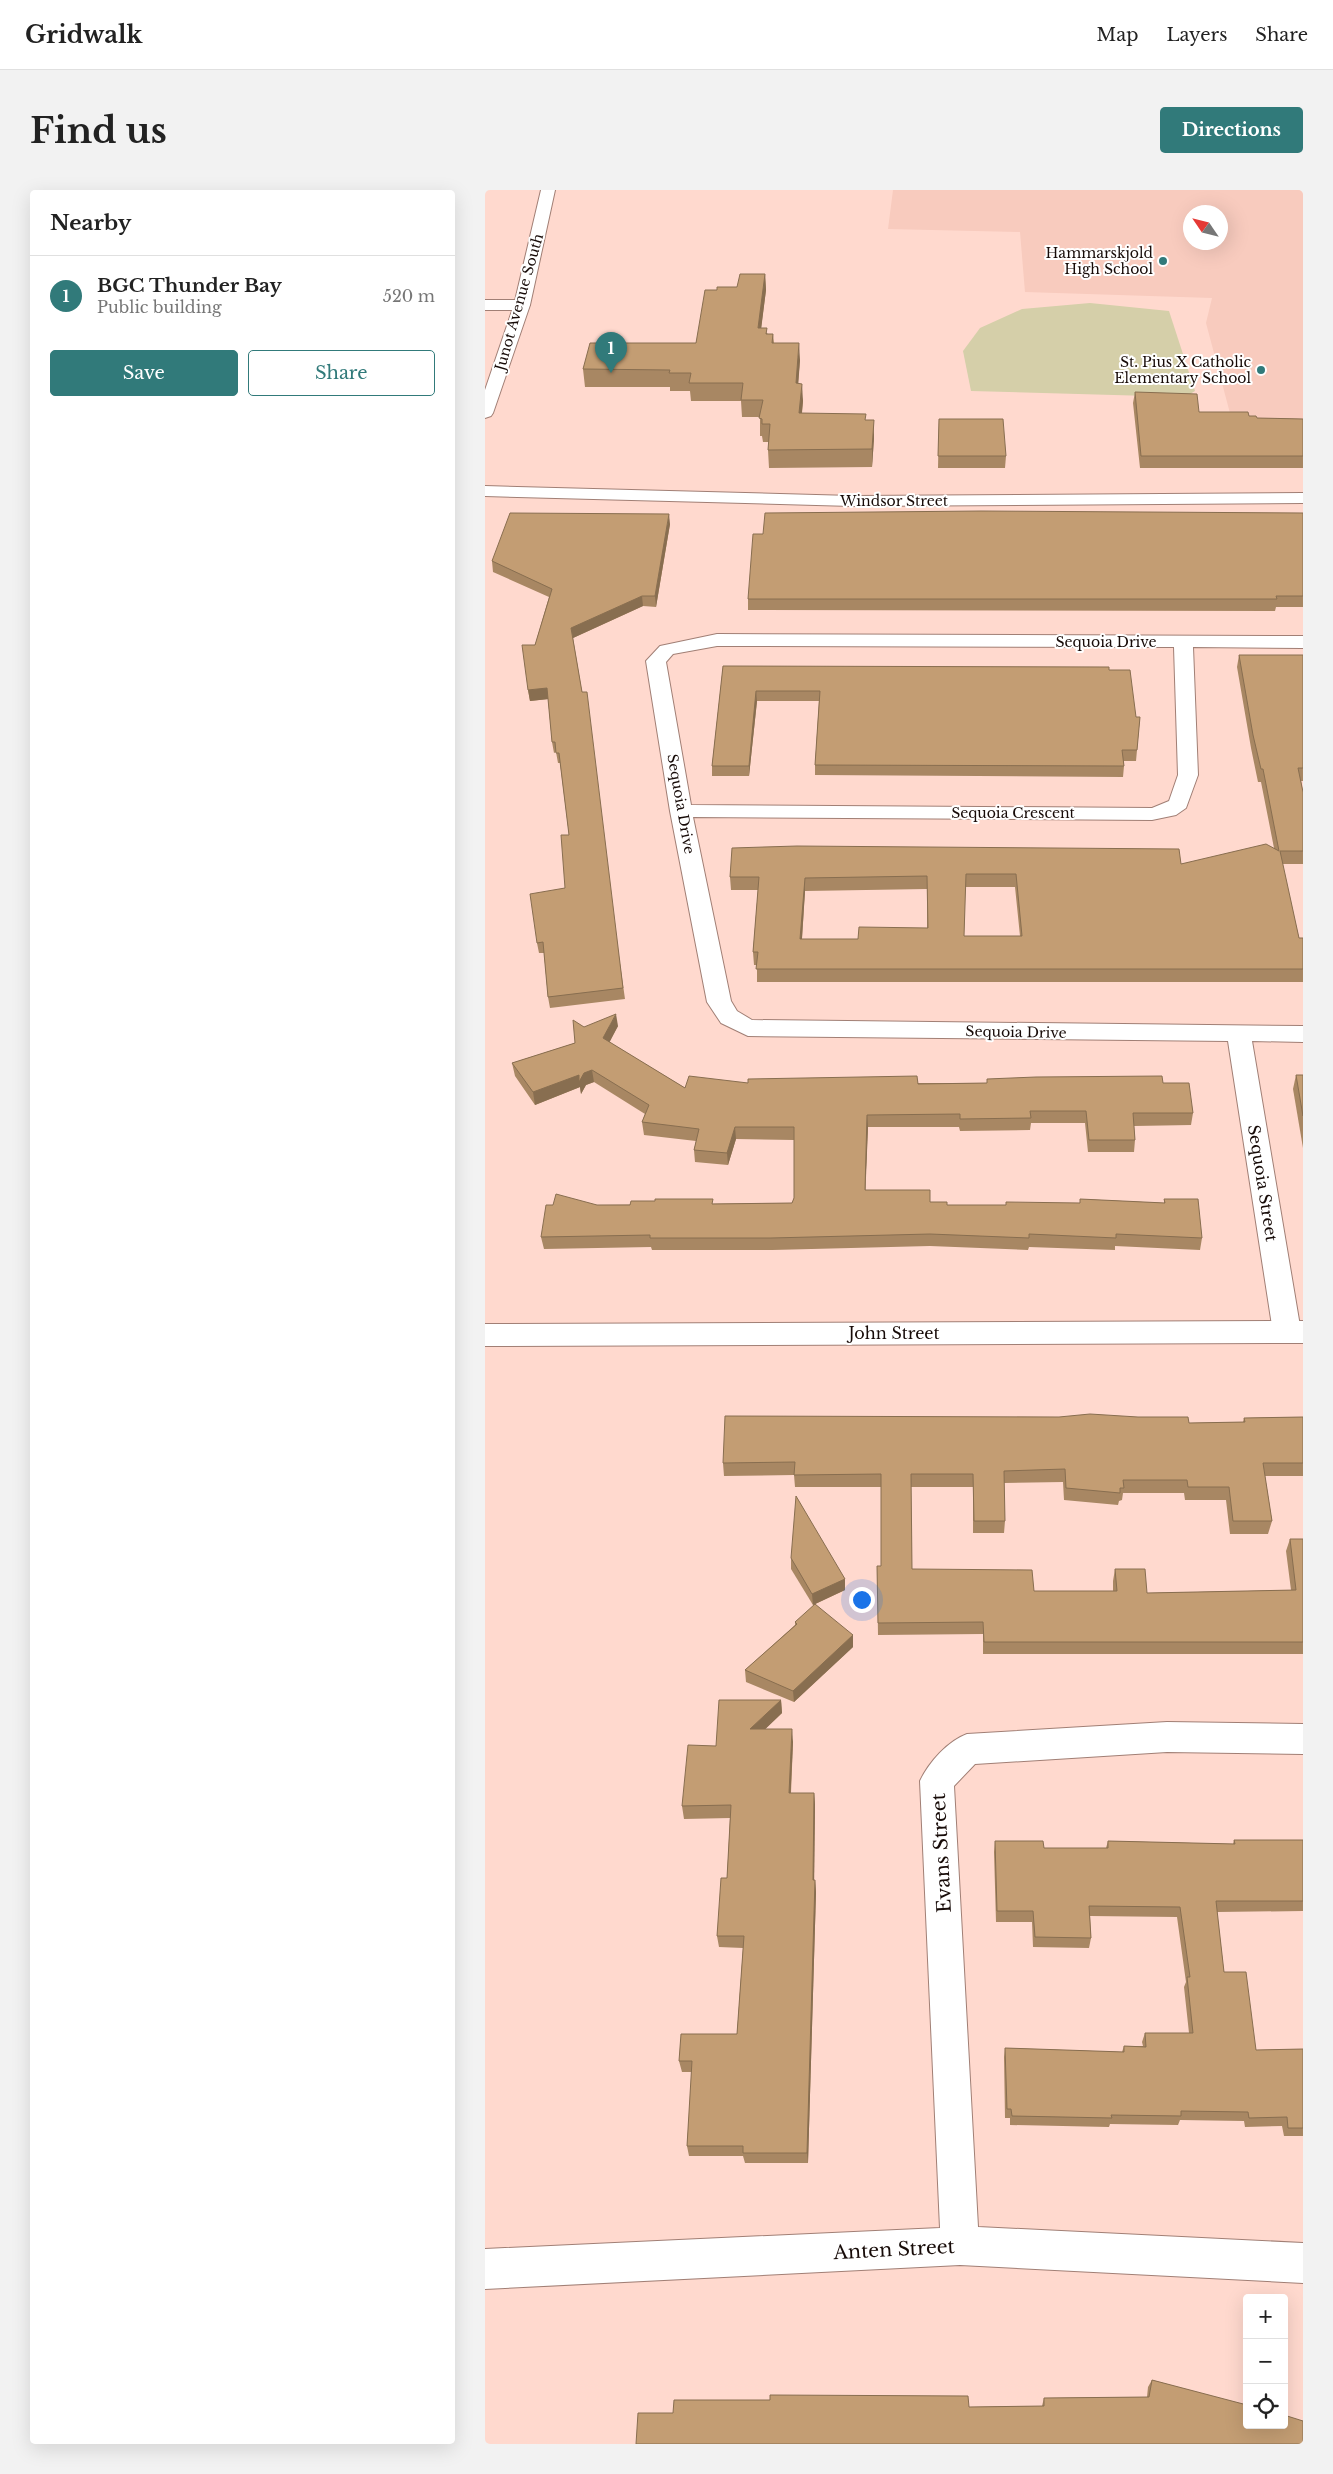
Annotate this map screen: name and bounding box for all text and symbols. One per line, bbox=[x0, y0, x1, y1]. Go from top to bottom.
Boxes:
text: Gridwalk bbox=[25, 20, 142, 49]
text: Map bbox=[1097, 24, 1138, 46]
text: Layers bbox=[1166, 24, 1227, 46]
text: Share bbox=[1255, 24, 1308, 46]
button: Directions bbox=[1160, 107, 1303, 153]
text: Find us bbox=[30, 109, 167, 152]
north arrow bbox=[1183, 205, 1228, 250]
text: Nearby bbox=[50, 210, 131, 236]
street label: Junot Avenue South bbox=[490, 231, 547, 375]
place label: Hammarskjold High School bbox=[1045, 244, 1154, 278]
marker: Hammarskjold High School bbox=[1157, 255, 1169, 267]
text: BGC Thunder Bay bbox=[97, 274, 282, 297]
text: 1 bbox=[63, 286, 69, 306]
text: 520 m bbox=[383, 286, 435, 306]
text: Public building bbox=[97, 297, 222, 317]
pin: 1 bbox=[595, 332, 627, 373]
button: Save bbox=[50, 350, 238, 396]
button: Share bbox=[248, 350, 435, 396]
place label: St. Pius X Catholic Elementary School bbox=[1114, 353, 1251, 387]
marker: St. Pius X Catholic Elementary School bbox=[1255, 364, 1267, 376]
street label: Windsor Street bbox=[839, 492, 949, 510]
street label: Sequoia Drive bbox=[1055, 633, 1157, 651]
street label: Sequoia Drive bbox=[663, 753, 699, 855]
street label: Sequoia Crescent bbox=[951, 804, 1076, 822]
street label: Sequoia Drive bbox=[965, 1022, 1067, 1042]
street label: Sequoia Street bbox=[1244, 1123, 1282, 1243]
street label: John Street bbox=[846, 1323, 940, 1343]
your location bbox=[849, 1587, 875, 1613]
street label: Evans Street bbox=[927, 1792, 956, 1913]
street label: Anten Street bbox=[832, 2235, 956, 2264]
map controls bbox=[1243, 2294, 1288, 2429]
button: + bbox=[1243, 2294, 1288, 2339]
button: − bbox=[1243, 2339, 1288, 2384]
button: locate bbox=[1243, 2384, 1288, 2429]

